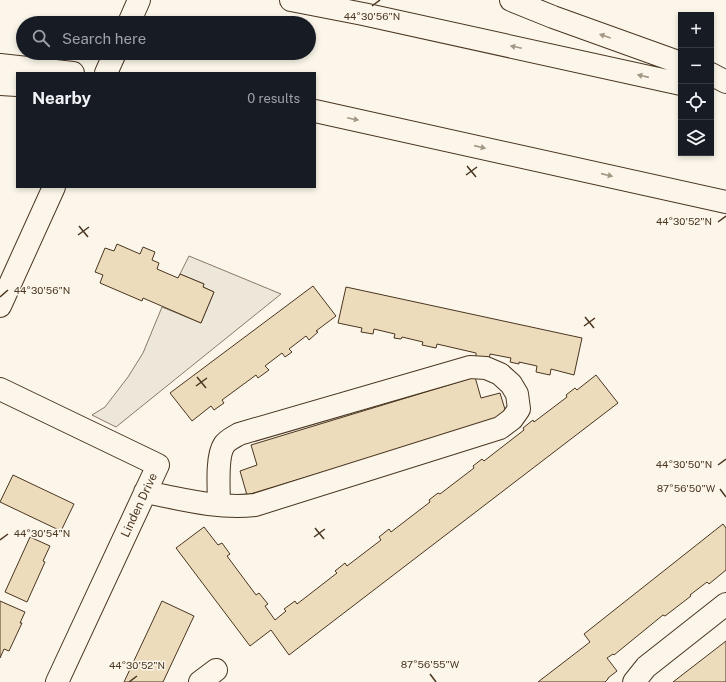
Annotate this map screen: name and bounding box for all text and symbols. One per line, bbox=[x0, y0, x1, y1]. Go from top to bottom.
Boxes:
text: 44°30'56"N bbox=[344, 10, 400, 22]
map controls bbox=[678, 12, 714, 156]
button: + bbox=[678, 12, 714, 48]
search box bbox=[16, 16, 316, 60]
icon: search bbox=[30, 27, 52, 49]
text: Search here bbox=[62, 30, 146, 47]
one-way arrow bbox=[598, 32, 610, 38]
one-way arrow bbox=[510, 44, 522, 50]
button: − bbox=[678, 48, 714, 84]
one-way arrow bbox=[637, 72, 649, 78]
button: locate bbox=[678, 84, 714, 120]
text: Nearby bbox=[32, 88, 91, 108]
text: 0 results bbox=[247, 91, 300, 106]
one-way arrow bbox=[347, 117, 359, 123]
button: layers bbox=[678, 120, 714, 156]
one-way arrow bbox=[474, 145, 486, 151]
one-way arrow bbox=[601, 173, 613, 179]
text: 44°30'52"N bbox=[656, 215, 712, 227]
text: 44°30'56"N bbox=[14, 284, 70, 296]
text: 44°30'50"N bbox=[656, 458, 712, 470]
street label: Linden Drive bbox=[118, 470, 160, 539]
text: 87°56'50"W bbox=[657, 482, 716, 494]
text: 44°30'54"N bbox=[14, 527, 70, 539]
text: 87°56'55"W bbox=[401, 658, 460, 670]
text: 44°30'52"N bbox=[109, 659, 165, 671]

